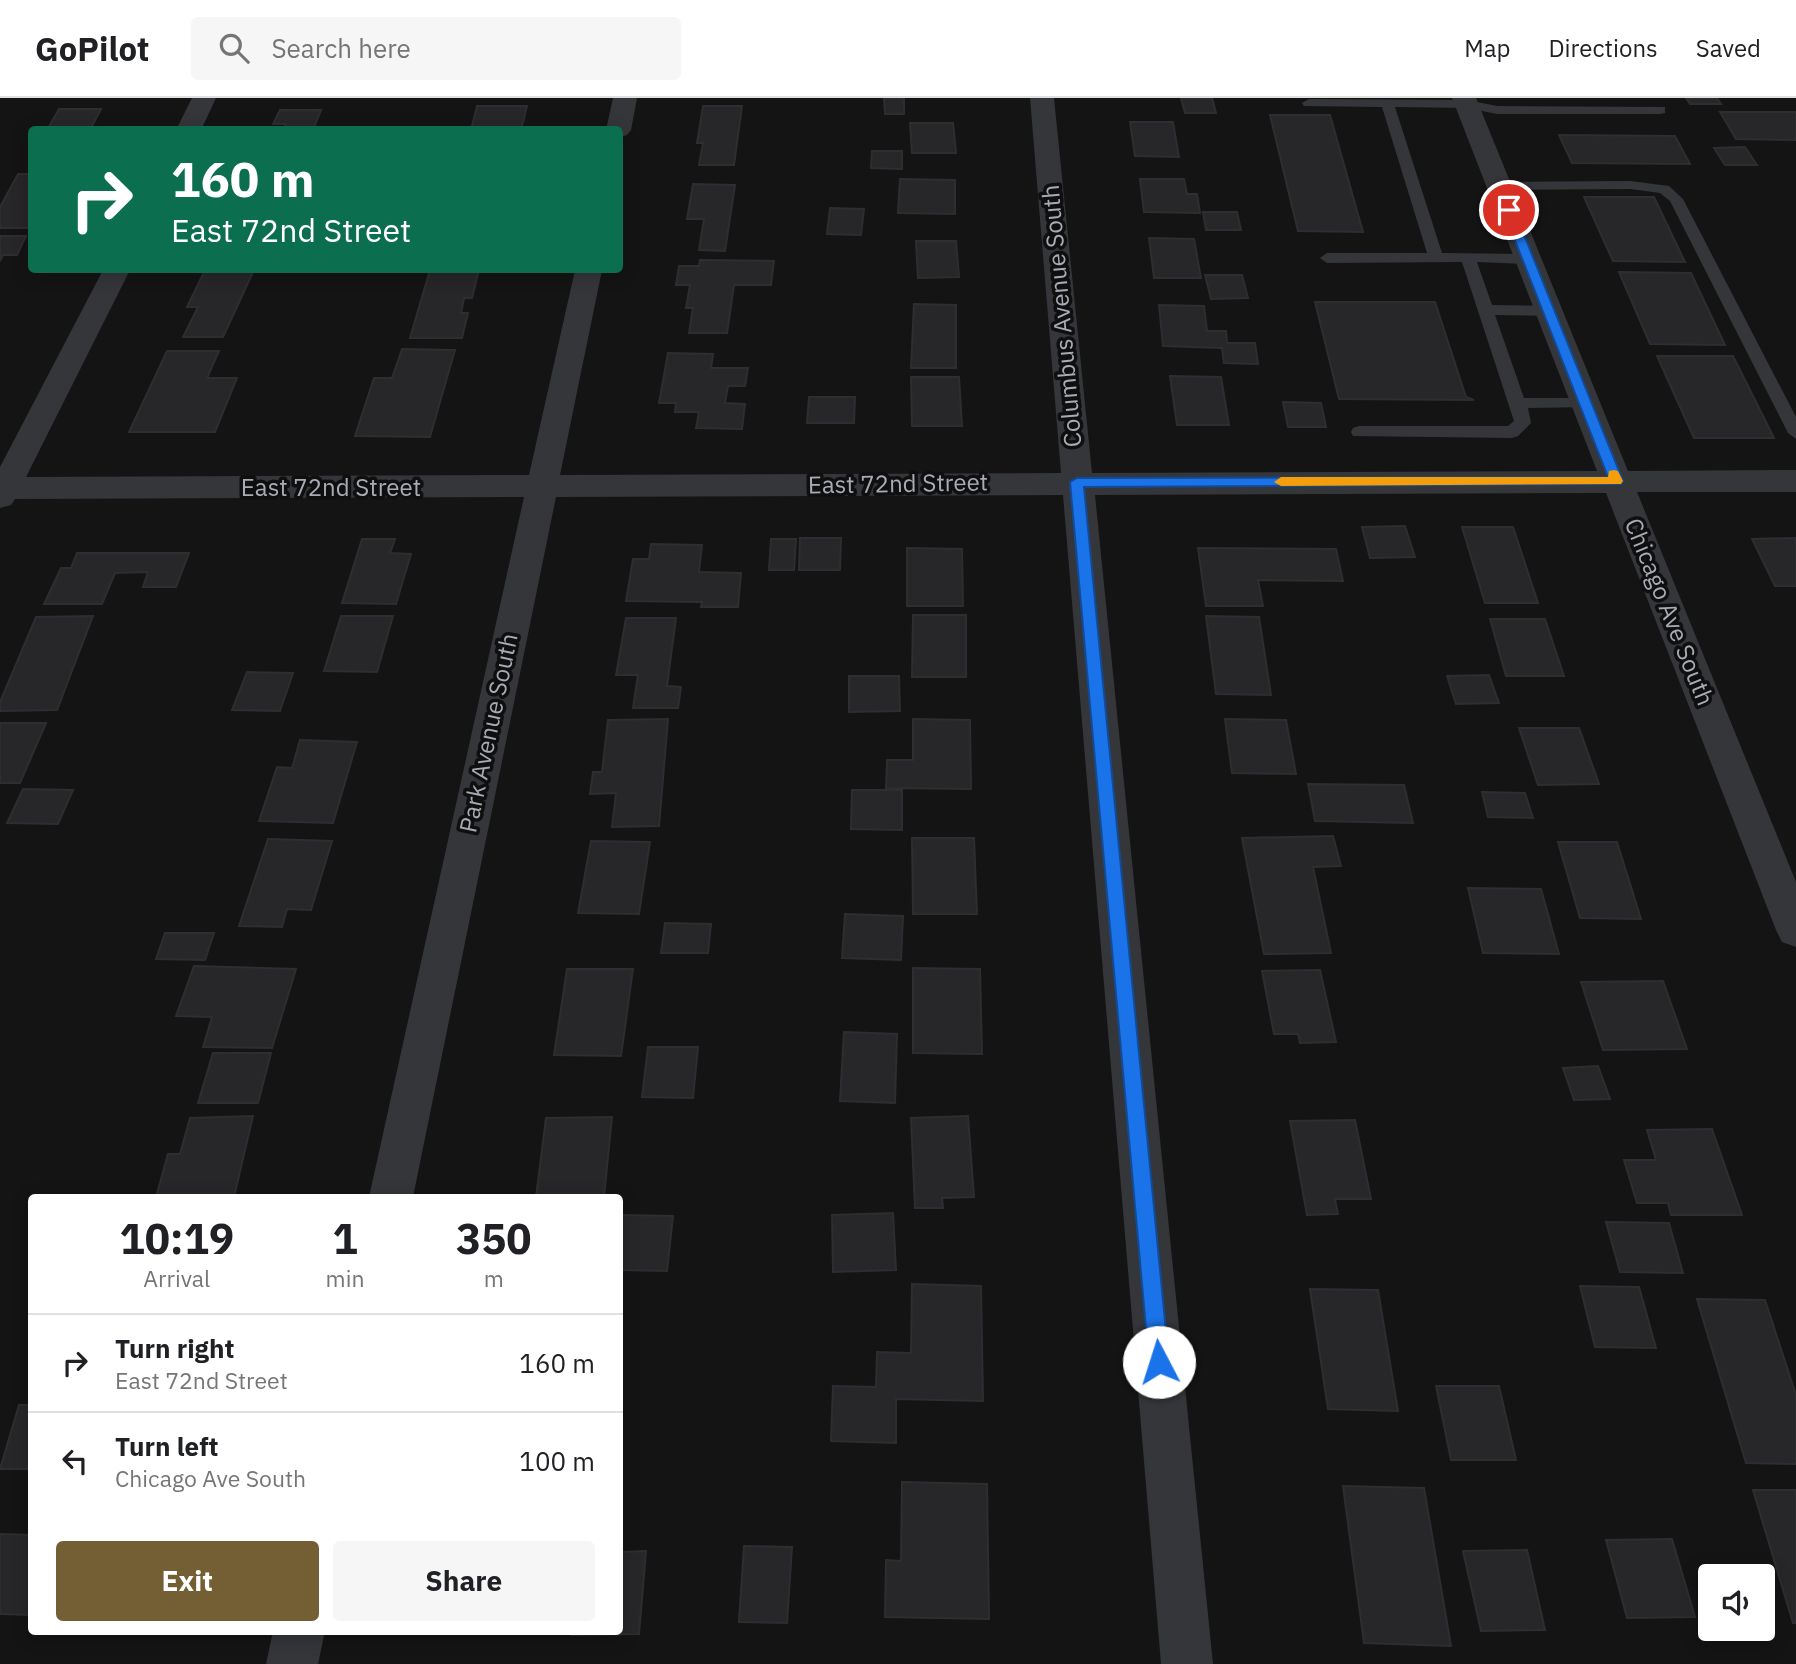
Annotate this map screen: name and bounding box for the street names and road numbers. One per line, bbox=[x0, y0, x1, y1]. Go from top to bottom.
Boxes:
street label: Columbus Avenue South bbox=[1034, 184, 1088, 449]
street label: East 72nd Street bbox=[808, 465, 988, 501]
street label: East 72nd Street bbox=[241, 471, 421, 503]
street label: Chicago Ave South bbox=[1618, 513, 1722, 710]
street label: Park Avenue South bbox=[451, 630, 525, 835]

